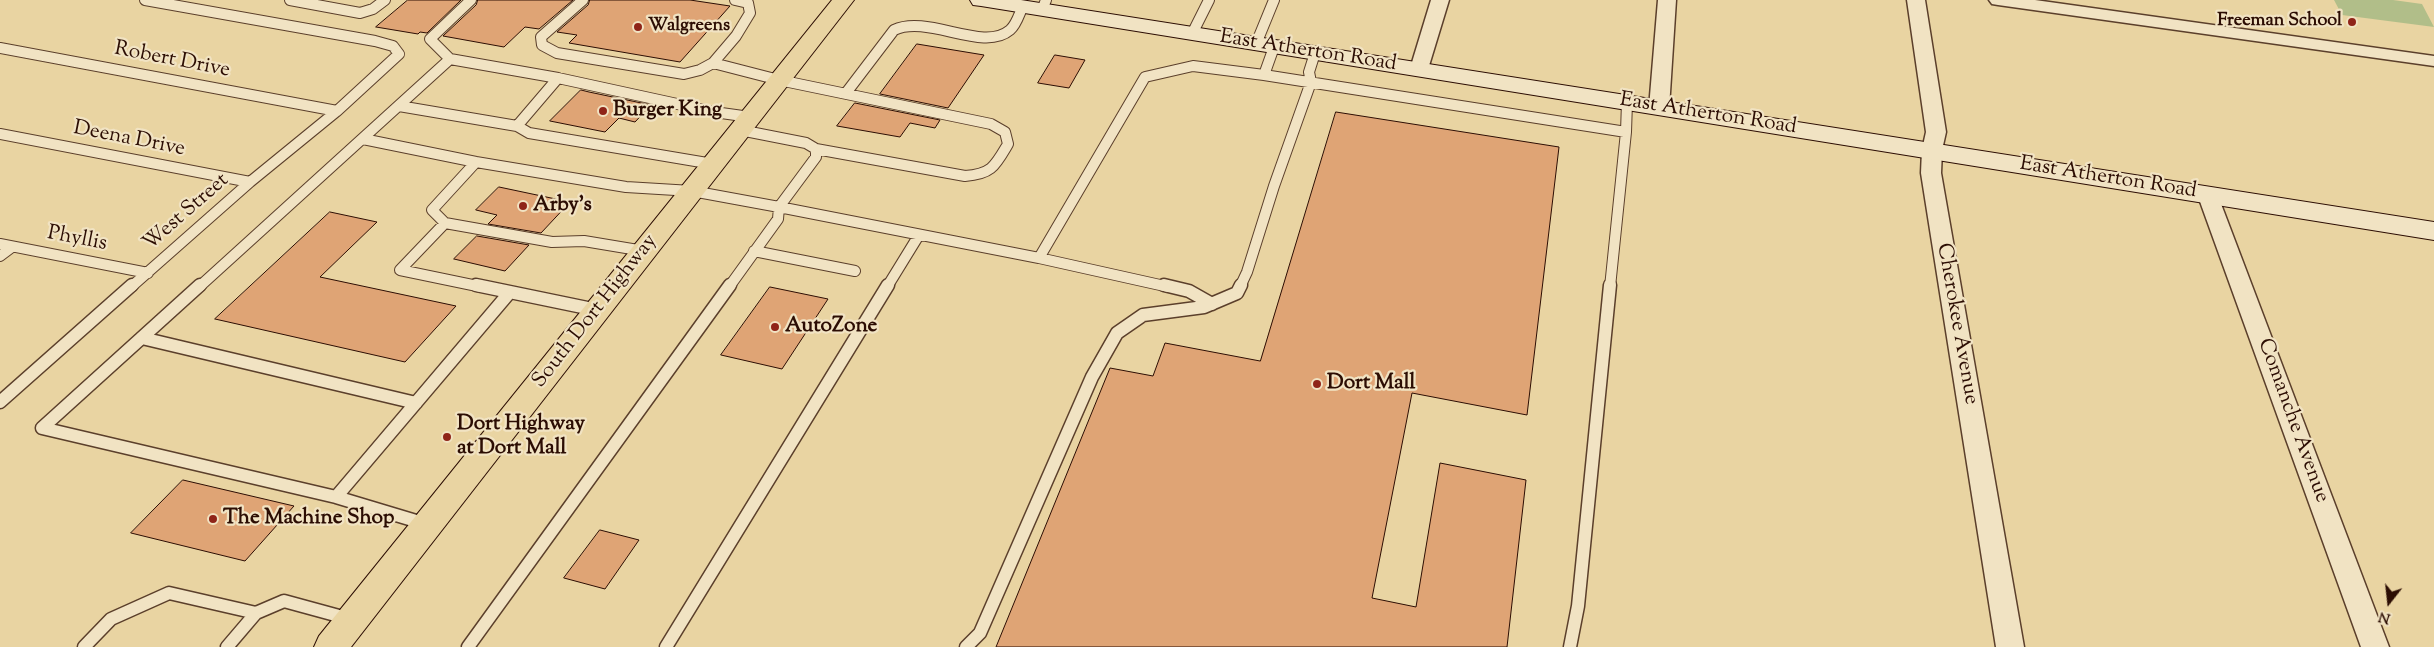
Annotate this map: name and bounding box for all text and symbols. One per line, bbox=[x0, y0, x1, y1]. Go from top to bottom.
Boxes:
place label: Freeman School bbox=[2217, 11, 2342, 33]
place label: Walgreens bbox=[648, 16, 730, 38]
marker: Freeman School bbox=[2346, 16, 2358, 28]
marker: Walgreens bbox=[632, 21, 644, 33]
street label: East Atherton Road bbox=[1218, 26, 1398, 78]
street label: Robert Drive bbox=[112, 37, 232, 85]
street label: East Atherton Road bbox=[1618, 89, 1798, 141]
place label: Burger King bbox=[613, 98, 722, 124]
marker: Burger King bbox=[597, 105, 609, 117]
street label: Deena Drive bbox=[71, 117, 187, 163]
street label: East Atherton Road bbox=[2018, 153, 2198, 205]
street label: West Street bbox=[139, 169, 235, 257]
place label: Arby's bbox=[533, 193, 592, 219]
marker: Arby's bbox=[517, 200, 529, 212]
street label: Phyllis bbox=[45, 222, 109, 258]
street label: South Dort Highway bbox=[528, 230, 664, 394]
street label: Cherokee Avenue bbox=[1929, 241, 1983, 407]
place label: AutoZone bbox=[785, 314, 877, 340]
marker: AutoZone bbox=[769, 321, 781, 333]
street label: Comanche Avenue bbox=[2251, 335, 2333, 507]
place label: Dort Mall bbox=[1327, 371, 1415, 397]
marker: Dort Mall bbox=[1311, 378, 1323, 390]
place label: Dort Highway at Dort Mall bbox=[457, 412, 585, 462]
marker: Dort Highway at Dort Mall bbox=[441, 431, 453, 443]
place label: The Machine Shop bbox=[223, 506, 395, 532]
marker: The Machine Shop bbox=[207, 513, 219, 525]
north arrow bbox=[2364, 577, 2414, 627]
text: N bbox=[2377, 605, 2393, 628]

